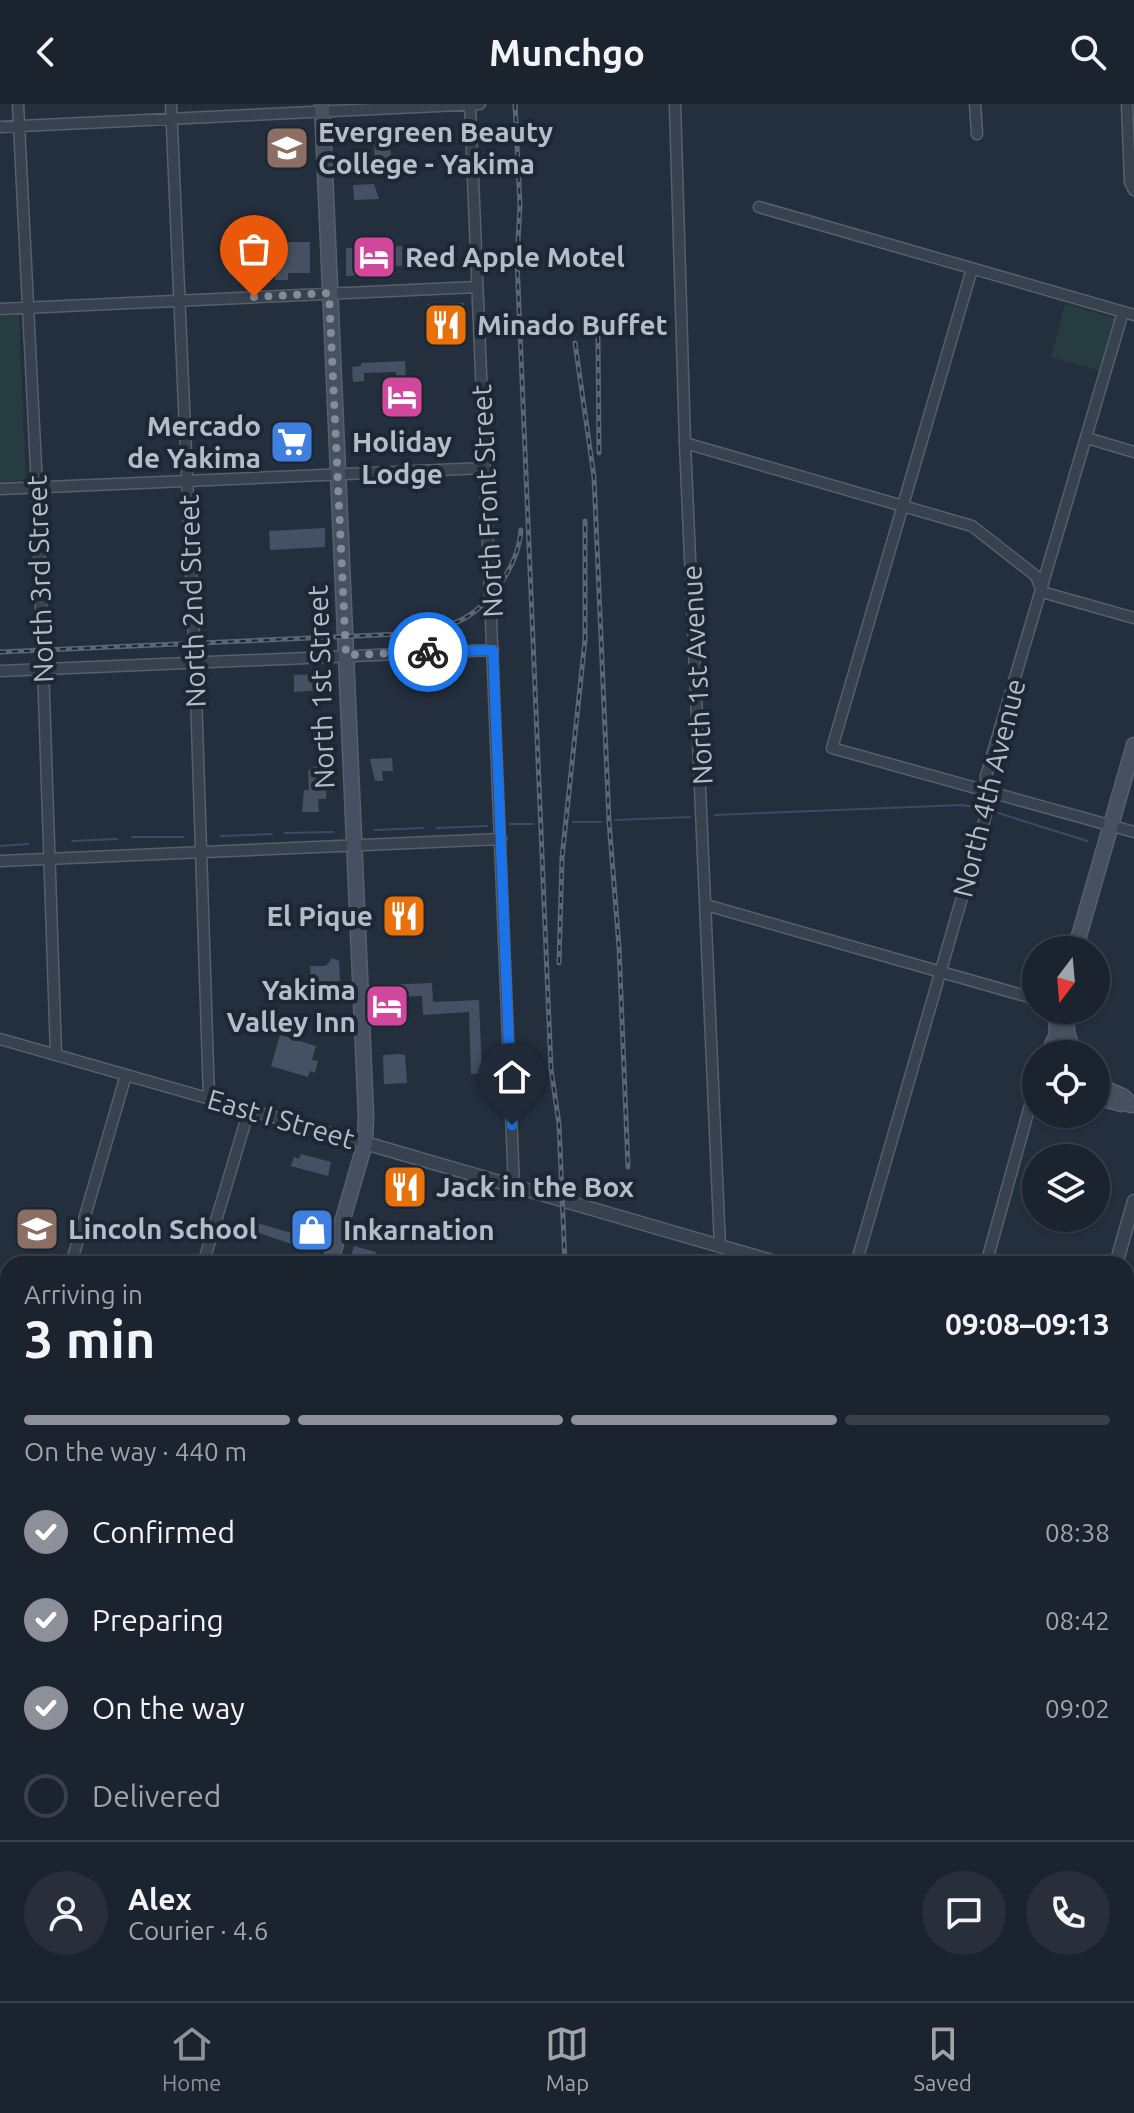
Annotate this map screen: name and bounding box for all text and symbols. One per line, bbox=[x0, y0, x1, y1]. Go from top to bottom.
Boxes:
icon: back bbox=[24, 30, 68, 74]
icon: search bbox=[1066, 30, 1110, 74]
text: Munchgo bbox=[489, 32, 645, 73]
place label: Evergreen Beauty College - Yakima bbox=[318, 116, 553, 179]
school or university icon: Evergreen Beauty College - Yakima bbox=[263, 124, 311, 172]
pin bbox=[220, 215, 288, 297]
icon: bag bbox=[232, 227, 276, 271]
hotel icon: Red Apple Motel bbox=[350, 233, 398, 281]
place label: Red Apple Motel bbox=[405, 241, 625, 272]
restaurant icon: Minado Buffet bbox=[422, 301, 470, 349]
place label: Minado Buffet bbox=[477, 309, 668, 340]
hotel icon: Holiday Lodge bbox=[378, 373, 426, 421]
street label: North Front Street bbox=[465, 384, 508, 618]
place label: Mercado de Yakima bbox=[127, 410, 261, 473]
supermarket icon: Mercado de Yakima bbox=[268, 418, 316, 466]
place label: Holiday Lodge bbox=[352, 426, 452, 489]
street label: North 3rd Street bbox=[20, 475, 59, 683]
street label: North 2nd Street bbox=[172, 494, 211, 708]
street label: North 1st Avenue bbox=[675, 564, 718, 786]
street label: North 1st Street bbox=[301, 585, 340, 789]
courier bbox=[388, 612, 468, 692]
icon: bike bbox=[406, 630, 450, 674]
street label: North 4th Avenue bbox=[946, 675, 1031, 900]
restaurant icon: El Pique bbox=[380, 892, 428, 940]
place label: El Pique bbox=[266, 900, 373, 931]
north arrow bbox=[1022, 936, 1110, 1024]
map controls bbox=[1022, 936, 1110, 1232]
place label: Yakima Valley Inn bbox=[226, 974, 356, 1037]
hotel icon: Yakima Valley Inn bbox=[363, 982, 411, 1030]
button: locate bbox=[1022, 1040, 1110, 1128]
pin bbox=[478, 1043, 546, 1125]
icon: home bbox=[490, 1055, 534, 1099]
street label: East I Street bbox=[204, 1083, 358, 1154]
button: layers bbox=[1022, 1144, 1110, 1232]
restaurant icon: Jack in the Box bbox=[381, 1163, 429, 1211]
place label: Jack in the Box bbox=[436, 1171, 634, 1202]
school or university icon: Lincoln School bbox=[13, 1205, 61, 1253]
shop icon: Inkarnation bbox=[288, 1206, 336, 1254]
place label: Lincoln School bbox=[68, 1213, 257, 1244]
place label: Inkarnation bbox=[343, 1214, 495, 1245]
text: Arriving in bbox=[24, 1280, 143, 1309]
text: 09:08–09:13 bbox=[945, 1307, 1110, 1341]
text: 3 min bbox=[24, 1310, 155, 1368]
text: On the way · 440 m bbox=[24, 1437, 247, 1466]
icon: check bbox=[24, 1510, 68, 1554]
text: Confirmed bbox=[92, 1515, 235, 1549]
text: 08:38 bbox=[1045, 1518, 1110, 1547]
icon: check bbox=[24, 1598, 68, 1642]
text: Preparing bbox=[92, 1603, 224, 1637]
text: 08:42 bbox=[1045, 1606, 1110, 1635]
icon: check bbox=[24, 1686, 68, 1730]
text: On the way bbox=[92, 1691, 245, 1725]
text: 09:02 bbox=[1045, 1694, 1110, 1723]
text: Delivered bbox=[92, 1779, 221, 1813]
button: person bbox=[24, 1871, 108, 1955]
button: chat bbox=[922, 1871, 1006, 1955]
button: phone bbox=[1026, 1871, 1110, 1955]
text: Alex bbox=[128, 1882, 192, 1916]
text: Courier · 4.6 bbox=[128, 1916, 268, 1945]
tab: Home bbox=[162, 2022, 221, 2095]
tab: Map bbox=[545, 2022, 589, 2095]
tab: Saved bbox=[913, 2022, 972, 2095]

